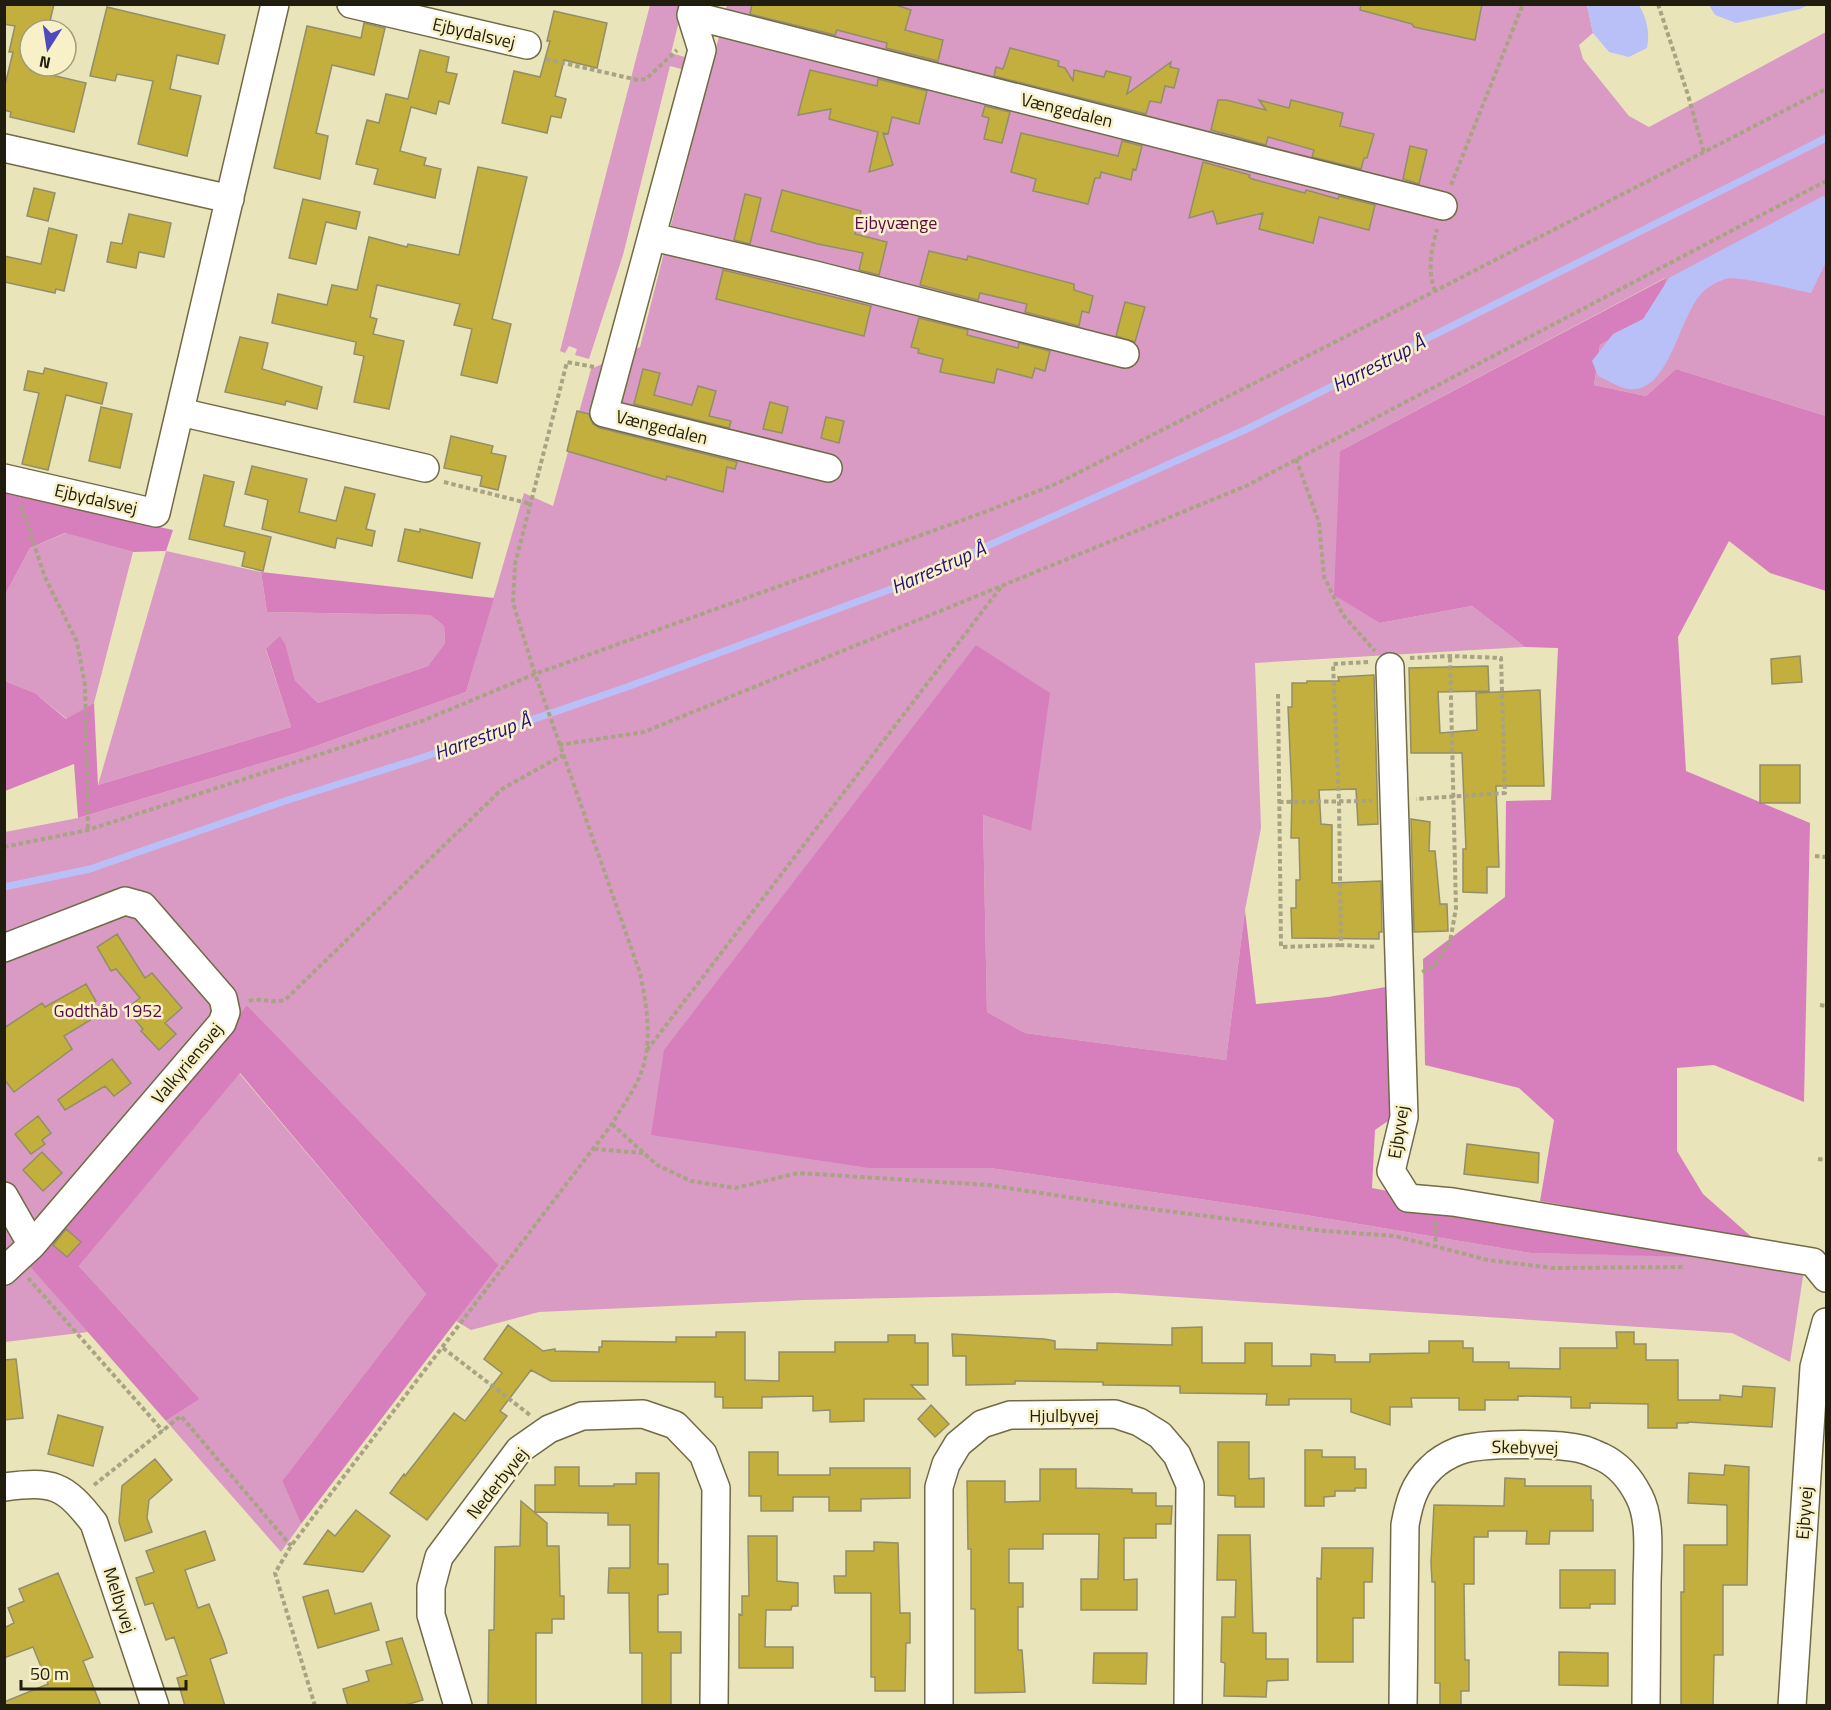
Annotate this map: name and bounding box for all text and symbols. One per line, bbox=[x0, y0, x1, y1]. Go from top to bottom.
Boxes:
street label: Ejbydalsvej bbox=[430, 10, 518, 56]
north arrow bbox=[18, 18, 78, 78]
text: N bbox=[37, 50, 53, 76]
street label: Vængedalen bbox=[1018, 86, 1116, 134]
park label: Ejbyvænge bbox=[855, 209, 937, 236]
water label: Harrestrup Å bbox=[1326, 326, 1431, 400]
street label: Vængedalen bbox=[613, 403, 711, 451]
street label: Ejbydalsvej bbox=[52, 476, 140, 522]
water label: Harrestrup Å bbox=[886, 532, 991, 602]
water label: Harrestrup Å bbox=[429, 704, 535, 768]
park label: Godthåb 1952 bbox=[54, 997, 162, 1024]
street label: Valkyriensvej bbox=[145, 1016, 229, 1110]
street label: Ejbyvej bbox=[1380, 1103, 1416, 1161]
street label: Hjulbyvej bbox=[1029, 1402, 1099, 1429]
street label: Skebyvej bbox=[1491, 1433, 1559, 1461]
street label: Nederbyvej bbox=[460, 1441, 534, 1525]
street label: Ejbyvej bbox=[1789, 1485, 1819, 1541]
street label: Melbyvej bbox=[97, 1564, 143, 1636]
scale bar bbox=[21, 1653, 186, 1691]
text: 50 m bbox=[30, 1660, 69, 1687]

